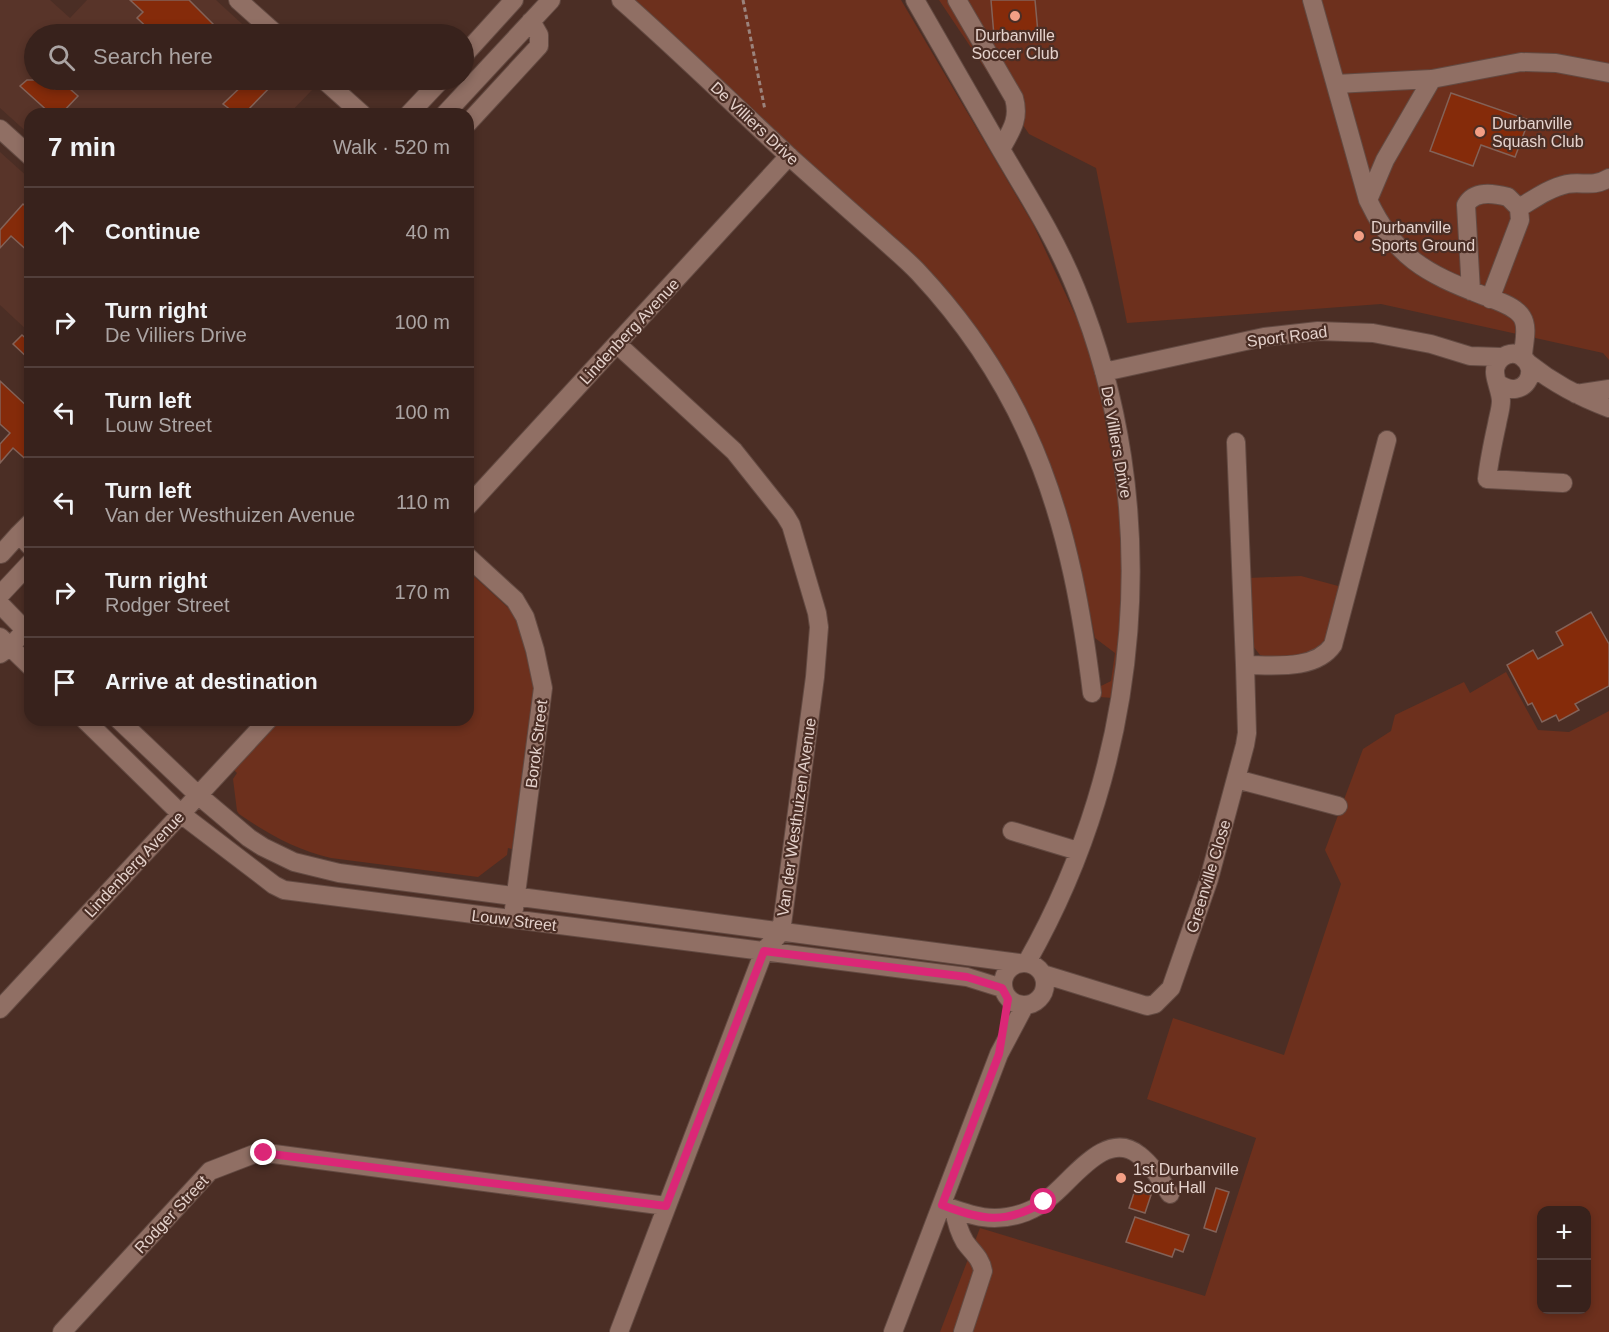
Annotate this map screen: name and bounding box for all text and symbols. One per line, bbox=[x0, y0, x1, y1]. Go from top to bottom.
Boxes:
marker: Durbanville Soccer Club bbox=[1008, 9, 1022, 23]
search box bbox=[24, 24, 474, 90]
place label: Durbanville Soccer Club bbox=[971, 27, 1059, 62]
icon: search bbox=[45, 41, 78, 74]
text: Search here bbox=[93, 44, 213, 69]
street label: De Villiers Drive bbox=[707, 78, 802, 168]
place label: Durbanville Squash Club bbox=[1492, 115, 1584, 150]
marker: Durbanville Squash Club bbox=[1473, 125, 1487, 139]
text: 7 min bbox=[48, 132, 116, 162]
text: Walk · 520 m bbox=[333, 136, 450, 158]
icon: ahead bbox=[48, 216, 81, 249]
text: Continue bbox=[105, 219, 200, 244]
place label: Durbanville Sports Ground bbox=[1371, 219, 1475, 254]
text: 40 m bbox=[406, 221, 450, 243]
marker: Durbanville Sports Ground bbox=[1352, 229, 1366, 243]
street label: Lindenberg Avenue bbox=[576, 275, 683, 387]
text: Turn right bbox=[105, 298, 207, 323]
icon: right bbox=[48, 306, 81, 339]
text: 100 m bbox=[394, 311, 450, 333]
street label: Sport Road bbox=[1246, 323, 1328, 350]
text: De Villiers Drive bbox=[105, 324, 247, 346]
street label: De Villiers Drive bbox=[1098, 385, 1135, 500]
text: Turn left bbox=[105, 388, 191, 413]
icon: left bbox=[48, 396, 81, 429]
text: 100 m bbox=[394, 401, 450, 423]
text: Louw Street bbox=[105, 414, 212, 436]
text: Turn left bbox=[105, 478, 191, 503]
icon: left bbox=[48, 486, 81, 519]
text: 110 m bbox=[396, 491, 450, 513]
text: Van der Westhuizen Avenue bbox=[105, 504, 355, 526]
text: Turn right bbox=[105, 568, 207, 593]
icon: right bbox=[48, 576, 81, 609]
text: 170 m bbox=[394, 581, 450, 603]
text: Rodger Street bbox=[105, 594, 230, 616]
icon: arrive bbox=[48, 666, 81, 699]
text: Arrive at destination bbox=[105, 669, 318, 694]
street label: Borok Street bbox=[523, 698, 550, 789]
street label: Van der Westhuizen Avenue bbox=[774, 717, 819, 917]
street label: Lindenberg Avenue bbox=[81, 808, 188, 920]
street label: Greenville Close bbox=[1183, 817, 1234, 935]
street label: Louw Street bbox=[471, 907, 558, 934]
route end bbox=[250, 1139, 276, 1165]
place label: 1st Durbanville Scout Hall bbox=[1133, 1161, 1239, 1196]
marker: 1st Durbanville Scout Hall bbox=[1114, 1171, 1128, 1185]
street label: Rodger Street bbox=[131, 1172, 212, 1257]
route start bbox=[1030, 1188, 1056, 1214]
map controls bbox=[1537, 1206, 1591, 1314]
button: + bbox=[1537, 1206, 1591, 1260]
button: − bbox=[1537, 1260, 1591, 1314]

